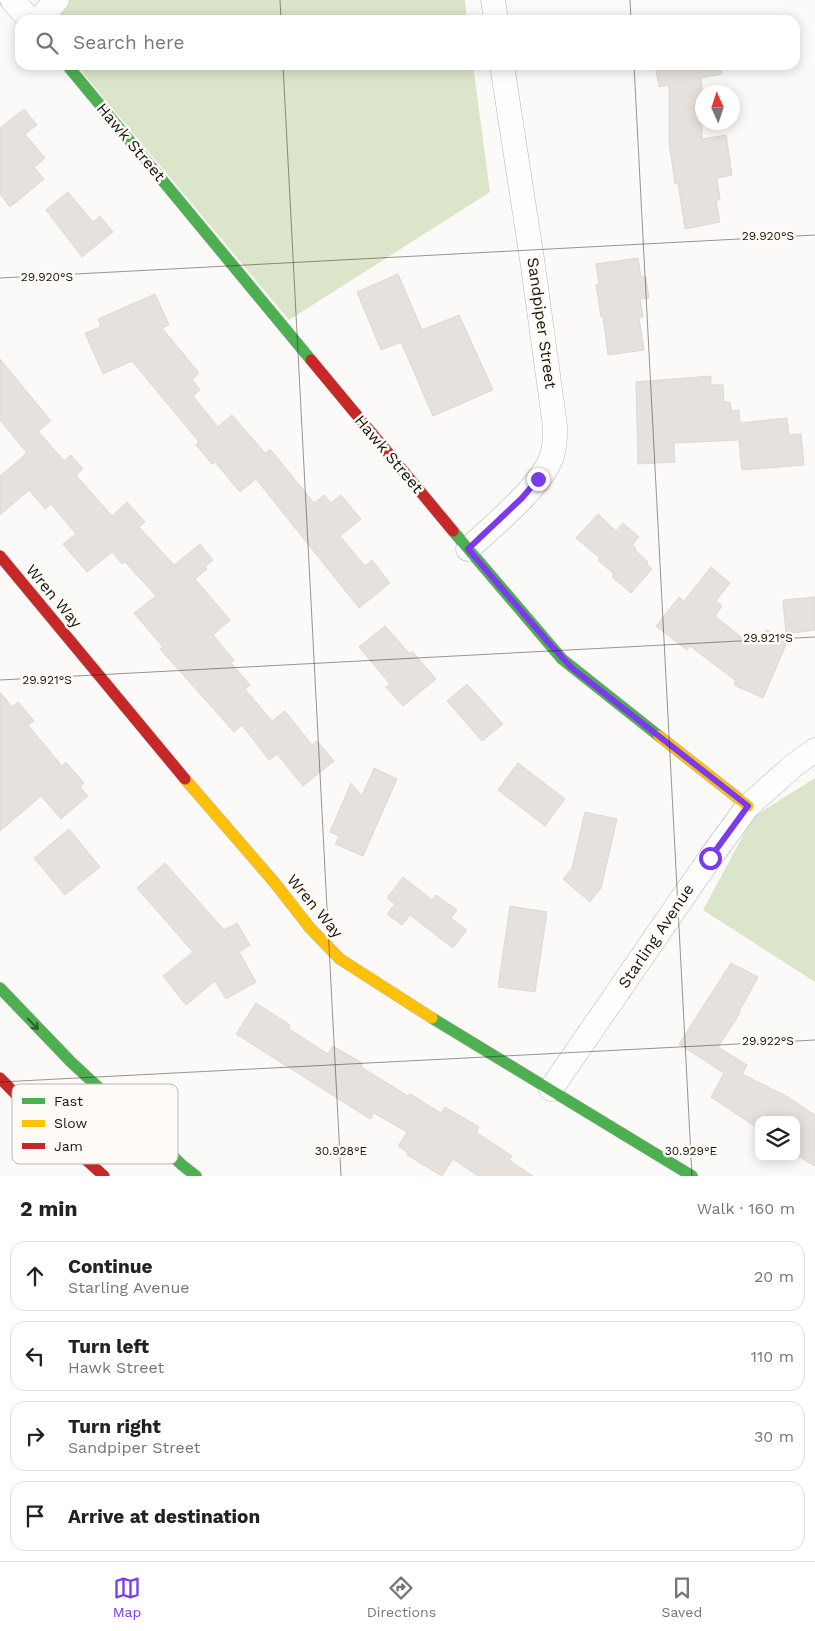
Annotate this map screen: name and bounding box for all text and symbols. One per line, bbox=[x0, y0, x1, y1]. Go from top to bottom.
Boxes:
search box bbox=[15, 15, 800, 70]
icon: search bbox=[33, 29, 61, 57]
text: Search here bbox=[73, 31, 184, 54]
north arrow bbox=[695, 85, 740, 130]
street label: Hawk Street bbox=[93, 99, 169, 185]
text: 29.920°S bbox=[742, 229, 794, 243]
street label: Sandpiper Street bbox=[523, 256, 561, 390]
text: 29.920°S bbox=[21, 270, 73, 284]
street label: Hawk Street bbox=[351, 411, 427, 497]
route end bbox=[527, 468, 550, 491]
street label: Wren Way bbox=[22, 560, 87, 632]
text: 29.921°S bbox=[743, 631, 793, 645]
text: 29.921°S bbox=[22, 673, 72, 687]
route start bbox=[699, 847, 722, 870]
street label: Wren Way bbox=[283, 870, 348, 942]
street label: Starling Avenue bbox=[614, 880, 698, 992]
one-way arrow bbox=[27, 1018, 39, 1030]
text: 29.922°S bbox=[742, 1034, 794, 1048]
legend bbox=[12, 1084, 178, 1164]
text: Fast bbox=[54, 1093, 83, 1109]
text: Slow bbox=[54, 1115, 87, 1131]
map controls bbox=[755, 1116, 800, 1161]
button: layers bbox=[755, 1116, 800, 1161]
text: Jam bbox=[54, 1138, 83, 1154]
text: 30.928°E bbox=[315, 1144, 368, 1158]
text: 30.929°E bbox=[665, 1144, 718, 1158]
text: 2 min bbox=[20, 1196, 77, 1221]
text: Walk · 160 m bbox=[697, 1199, 795, 1218]
text: Continue bbox=[68, 1255, 152, 1278]
icon: ahead bbox=[21, 1262, 49, 1290]
text: 20 m bbox=[754, 1267, 794, 1286]
text: Starling Avenue bbox=[68, 1278, 190, 1297]
text: Turn left bbox=[68, 1335, 149, 1358]
icon: left bbox=[21, 1342, 49, 1370]
text: 110 m bbox=[751, 1347, 794, 1366]
text: Hawk Street bbox=[68, 1358, 164, 1377]
text: Turn right bbox=[68, 1415, 161, 1438]
icon: right bbox=[21, 1422, 49, 1450]
text: 30 m bbox=[754, 1427, 794, 1446]
text: Sandpiper Street bbox=[68, 1438, 200, 1457]
icon: arrive bbox=[21, 1502, 49, 1530]
text: Arrive at destination bbox=[68, 1505, 260, 1528]
tab: Map bbox=[113, 1574, 141, 1620]
tab: Directions bbox=[367, 1574, 436, 1620]
tab: Saved bbox=[662, 1574, 702, 1620]

